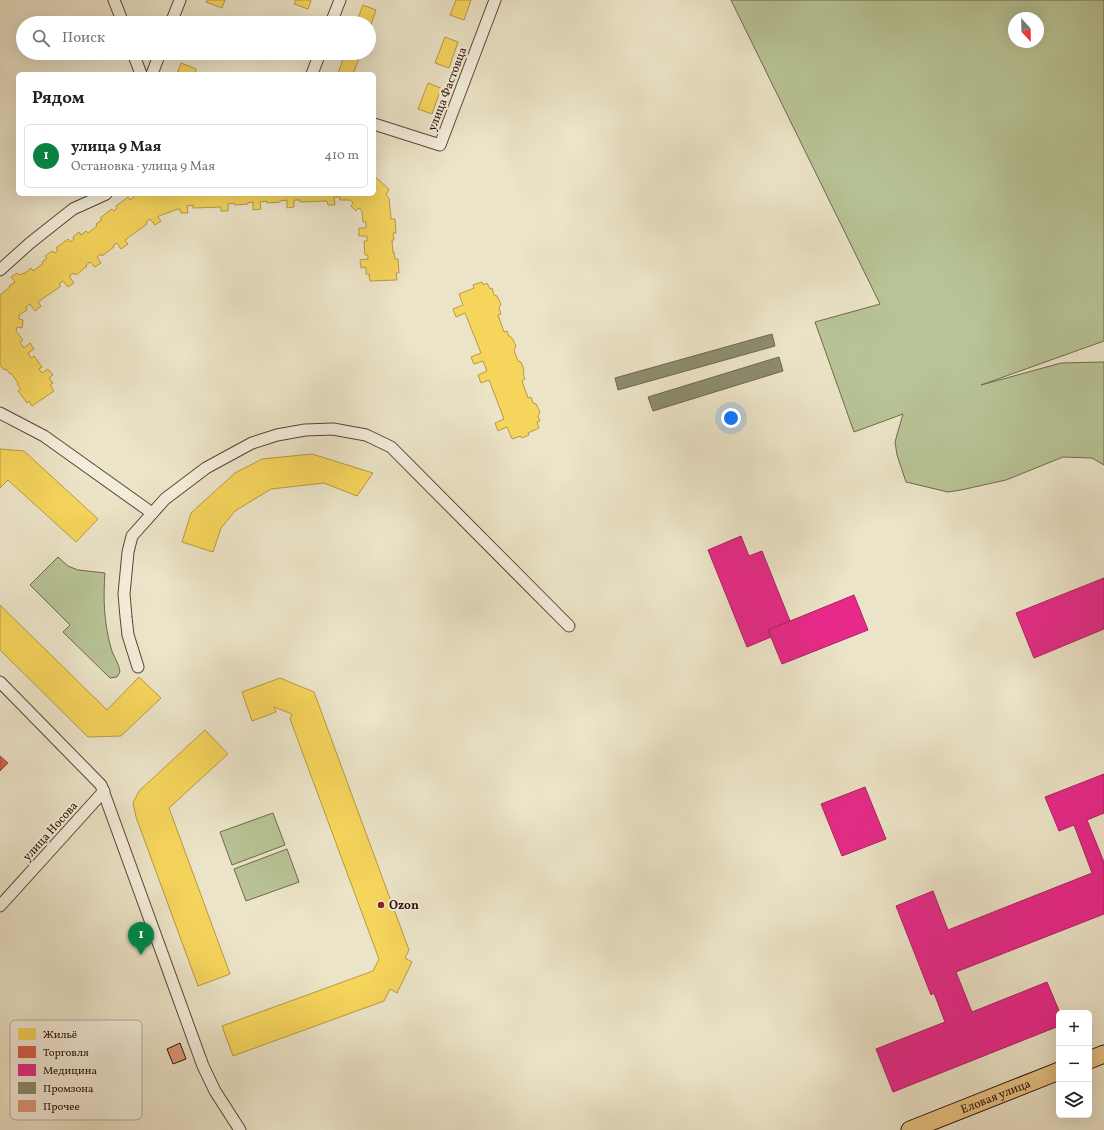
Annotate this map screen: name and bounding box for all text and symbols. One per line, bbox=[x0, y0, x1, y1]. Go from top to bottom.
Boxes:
north arrow bbox=[1008, 12, 1044, 48]
search box bbox=[16, 16, 376, 60]
icon: search bbox=[30, 27, 52, 49]
text: Поиск bbox=[62, 28, 105, 49]
street label: улица Фастовца bbox=[425, 45, 471, 134]
text: Рядом bbox=[32, 87, 85, 110]
text: улица 9 Мая bbox=[71, 137, 161, 158]
text: 1 bbox=[43, 147, 49, 165]
text: 410 m bbox=[324, 147, 359, 165]
text: Остановка · улица 9 Мая bbox=[71, 158, 215, 176]
your location bbox=[721, 408, 741, 428]
street label: улица Носова bbox=[20, 798, 82, 865]
place label: Ozon bbox=[389, 898, 419, 914]
marker: Ozon bbox=[376, 900, 386, 910]
pin: 1 bbox=[128, 922, 154, 955]
map controls bbox=[1056, 1010, 1092, 1118]
button: + bbox=[1056, 1010, 1092, 1046]
legend bbox=[10, 1020, 142, 1120]
text: Жильё bbox=[43, 1028, 77, 1043]
text: Торговля bbox=[43, 1046, 89, 1061]
button: − bbox=[1056, 1046, 1092, 1082]
text: Медицина bbox=[43, 1064, 97, 1079]
street label: Еловая улица bbox=[959, 1076, 1033, 1118]
text: Промзона bbox=[43, 1082, 94, 1097]
button: layers bbox=[1056, 1082, 1092, 1118]
text: Прочее bbox=[43, 1100, 80, 1115]

